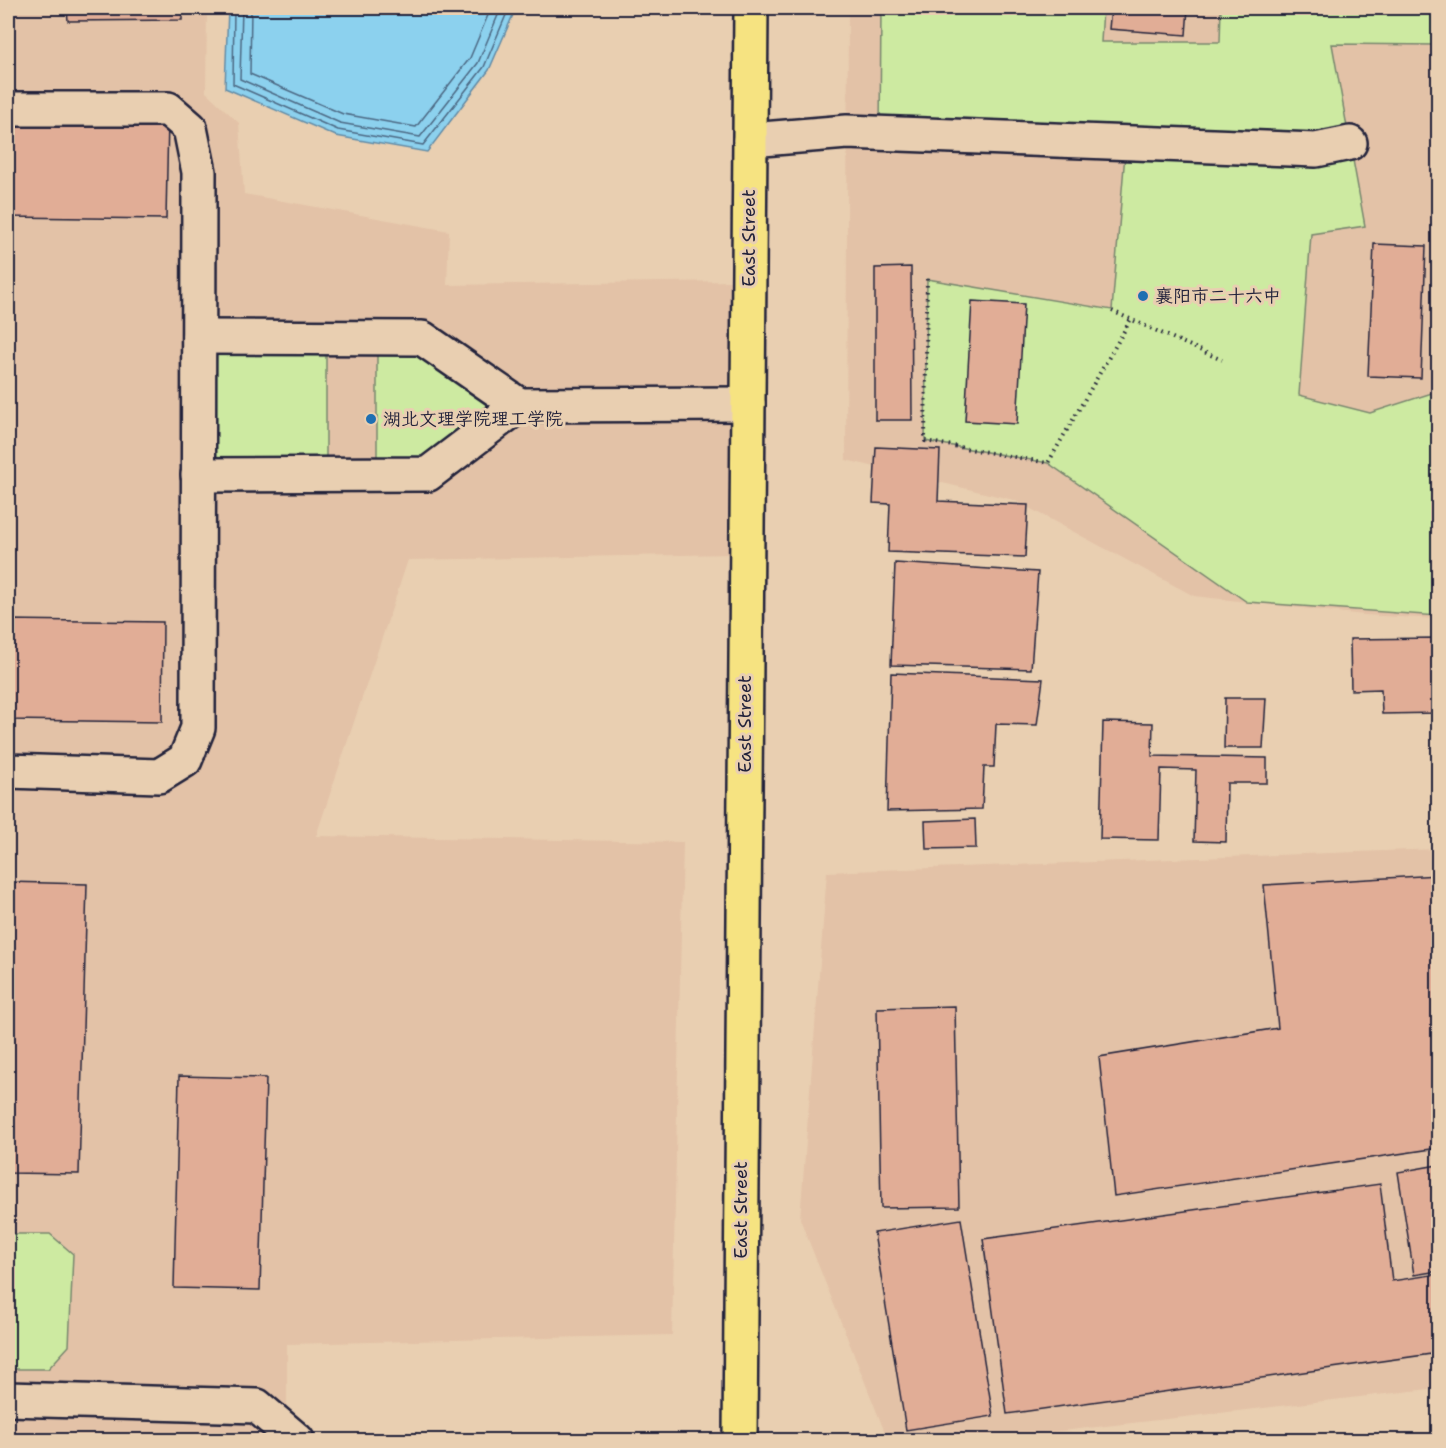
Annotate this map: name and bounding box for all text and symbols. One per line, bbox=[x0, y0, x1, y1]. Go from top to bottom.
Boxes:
street label: East Street bbox=[737, 189, 761, 287]
place label: 襄阳市二十六中 bbox=[1155, 284, 1281, 308]
marker: 襄阳市二十六中 bbox=[1136, 289, 1150, 303]
place label: 湖北文理学院理工学院 bbox=[383, 407, 563, 431]
marker: 湖北文理学院理工学院 bbox=[364, 412, 378, 426]
street label: East Street bbox=[733, 675, 757, 773]
street label: East Street bbox=[729, 1161, 753, 1259]

